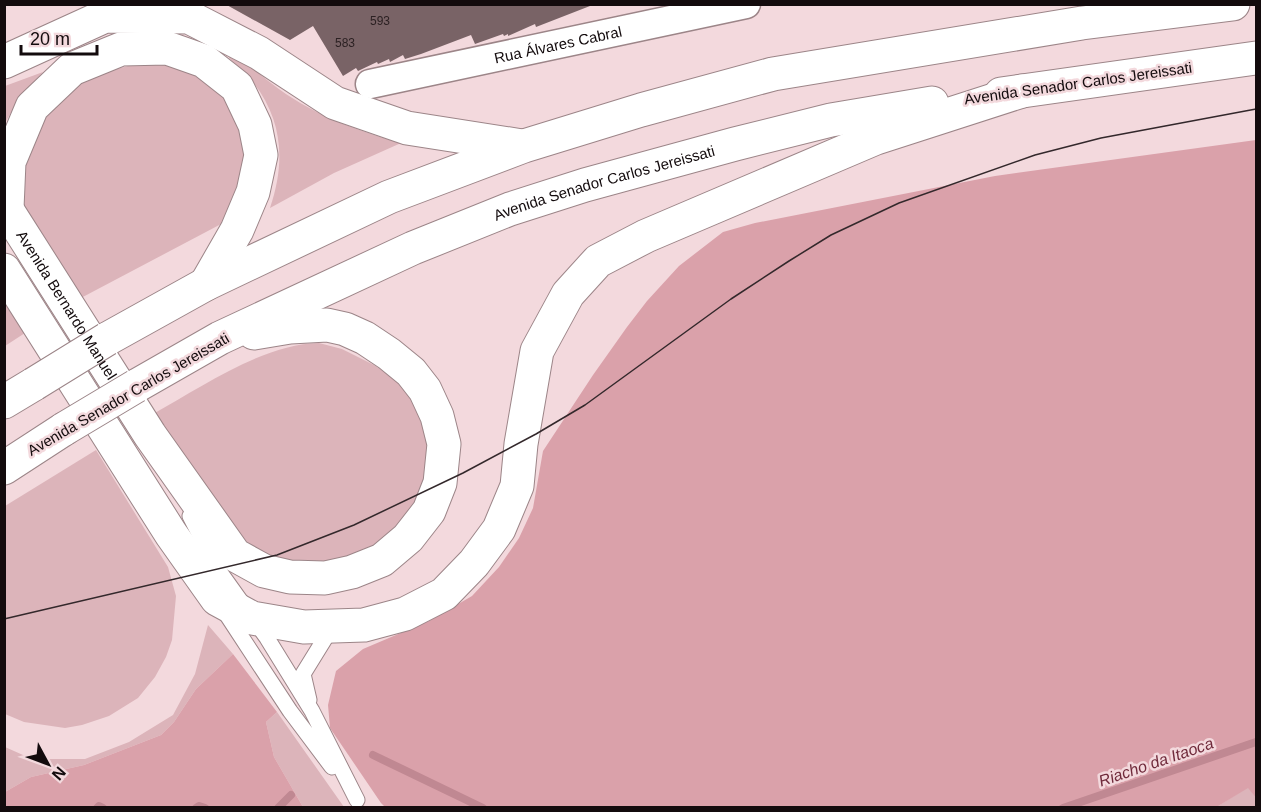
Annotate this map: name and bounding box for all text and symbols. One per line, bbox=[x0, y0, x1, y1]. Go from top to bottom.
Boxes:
house number: 593 bbox=[370, 14, 390, 28]
scale bar bbox=[21, 18, 98, 56]
street label: Rua Álvares Cabral bbox=[492, 22, 623, 66]
text: 20 m bbox=[30, 29, 70, 49]
house number: 583 bbox=[335, 36, 355, 50]
street label: Avenida Senador Carlos Jereissati bbox=[963, 59, 1193, 107]
street label: Avenida Senador Carlos Jereissati bbox=[491, 141, 716, 223]
street label: Avenida Bernardo Manuel bbox=[14, 227, 121, 382]
street label: Avenida Senador Carlos Jereissati bbox=[24, 329, 232, 459]
north arrow bbox=[18, 734, 78, 794]
water label: Riacho da Itaoca bbox=[1096, 734, 1216, 790]
text: N bbox=[49, 764, 69, 783]

